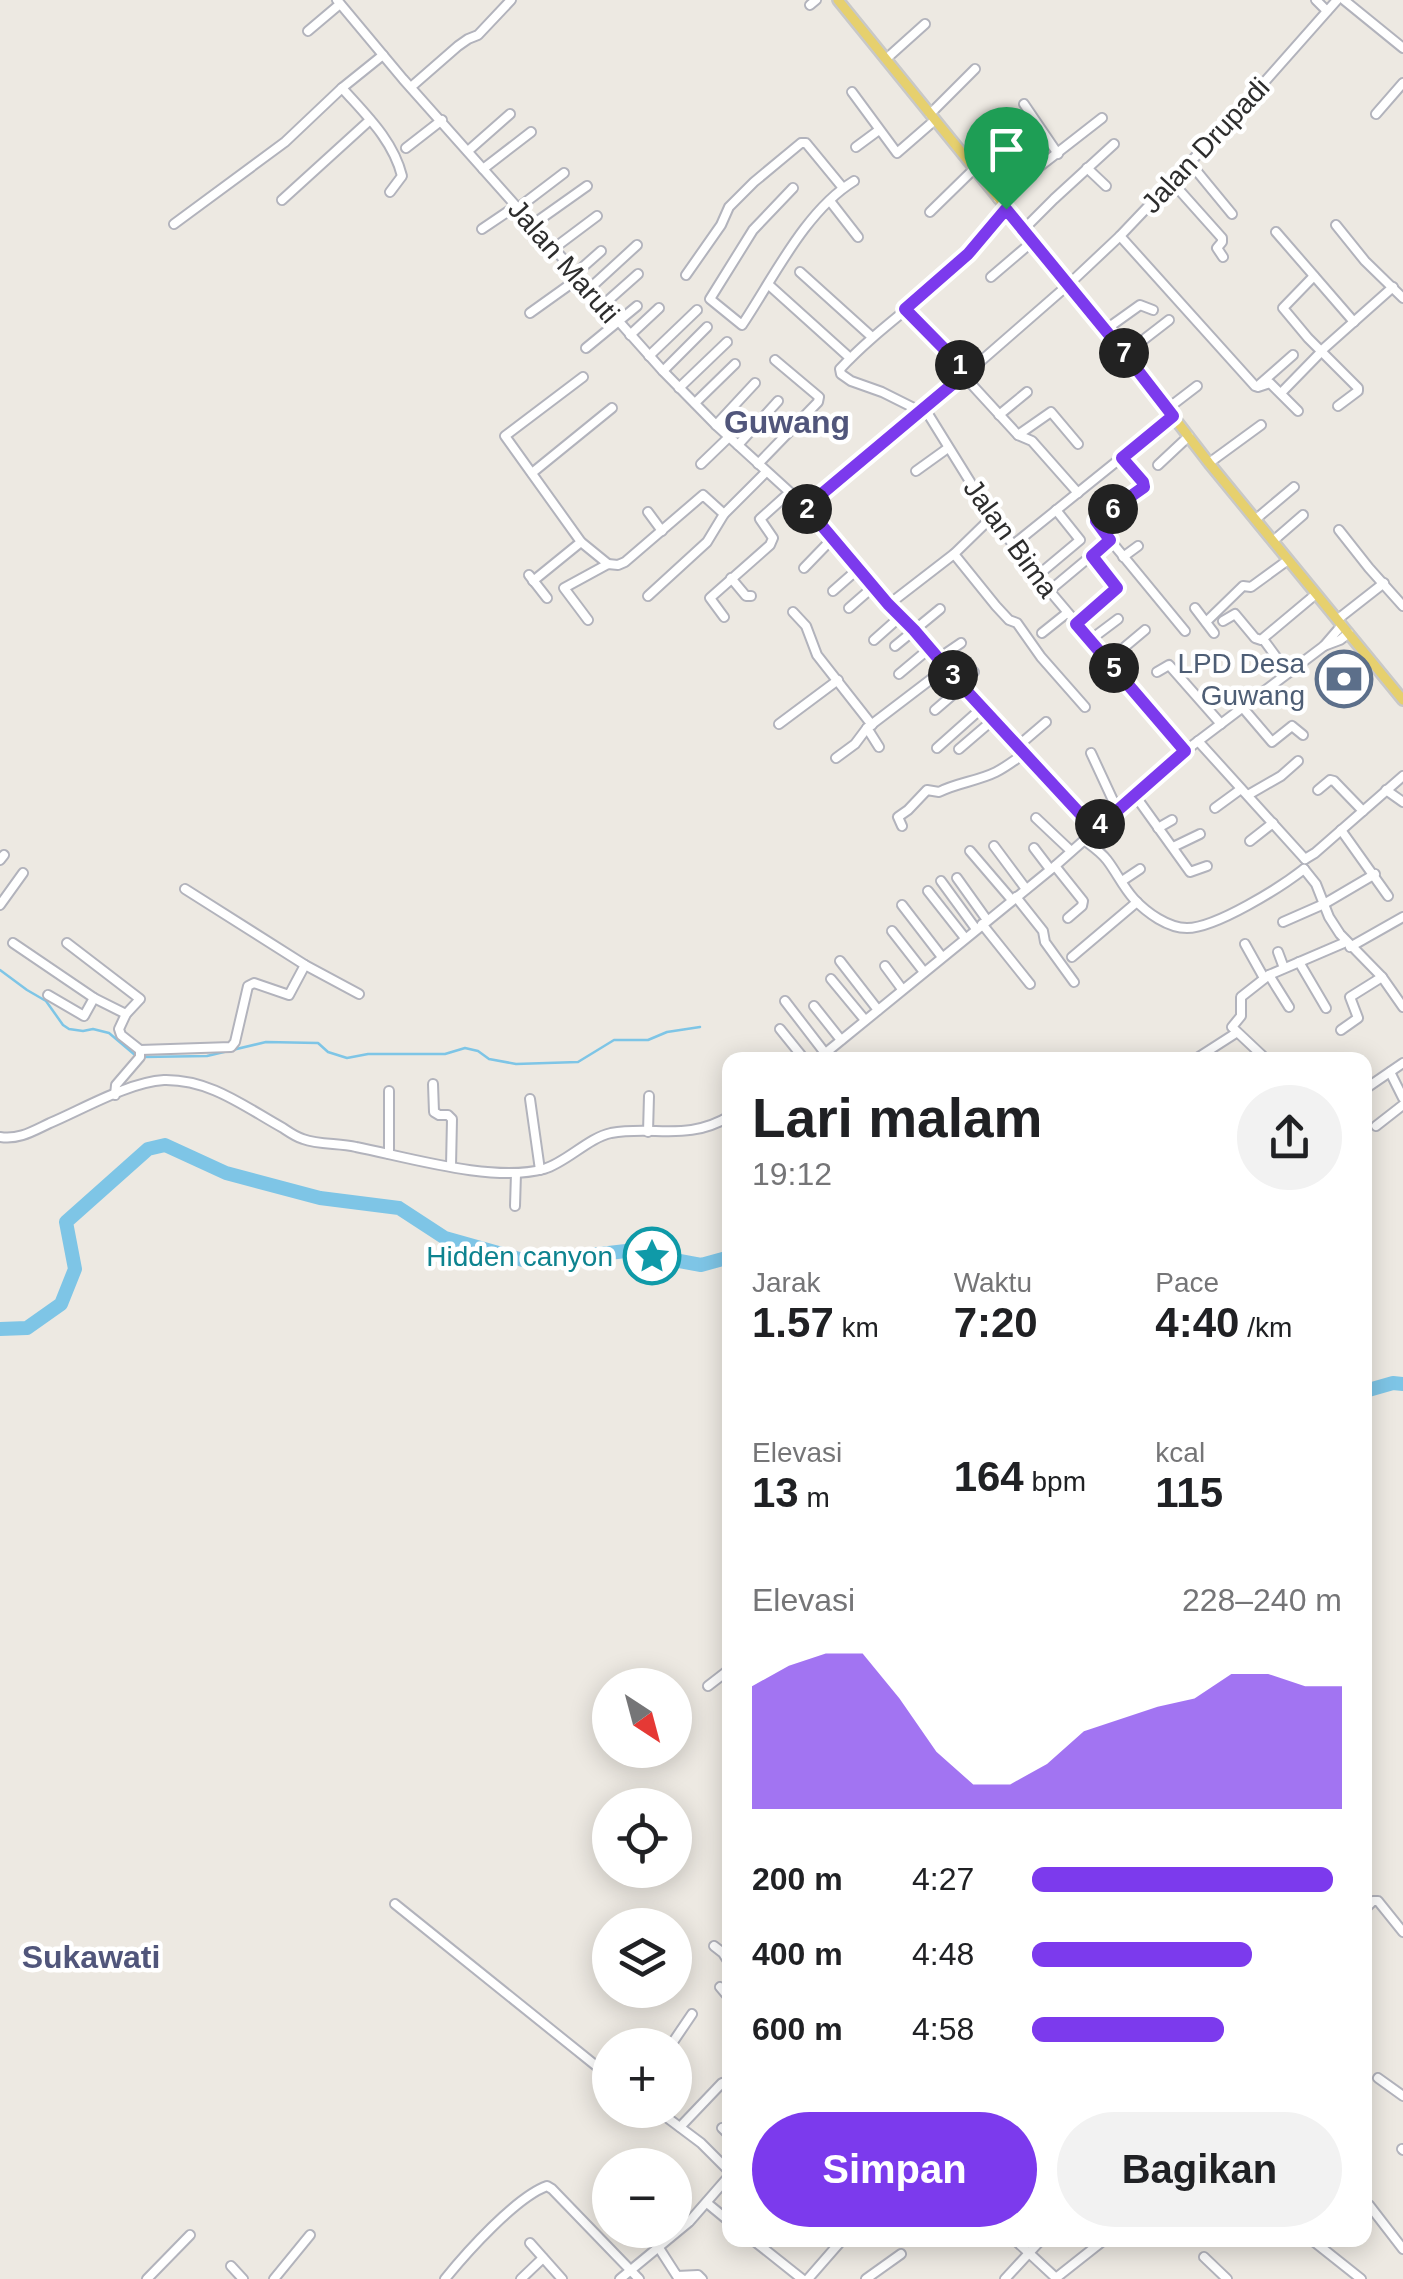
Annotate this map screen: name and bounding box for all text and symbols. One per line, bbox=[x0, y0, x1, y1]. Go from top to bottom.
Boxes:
street label: Jalan Drupadi bbox=[1135, 72, 1276, 219]
pin bbox=[964, 107, 1049, 210]
icon: arrive bbox=[979, 122, 1034, 177]
street label: Jalan Maruti bbox=[502, 194, 625, 329]
pin: 7 bbox=[1099, 328, 1149, 378]
text: 7 bbox=[1116, 337, 1132, 368]
pin: 1 bbox=[935, 340, 985, 390]
text: 1 bbox=[952, 349, 968, 380]
district label: Guwang bbox=[724, 404, 850, 440]
street label: Jalan Bima bbox=[957, 473, 1064, 604]
pin: 2 bbox=[782, 484, 832, 534]
pin: 6 bbox=[1088, 484, 1138, 534]
text: 2 bbox=[799, 493, 815, 524]
text: 6 bbox=[1105, 493, 1121, 524]
pin: 5 bbox=[1089, 643, 1139, 693]
place label: LPD Desa Guwang bbox=[1177, 648, 1305, 711]
bank icon: LPD Desa Guwang bbox=[1314, 649, 1374, 709]
pin: 3 bbox=[928, 650, 978, 700]
text: 5 bbox=[1106, 652, 1122, 683]
text: 3 bbox=[945, 659, 961, 690]
pin: 4 bbox=[1075, 799, 1125, 849]
text: 4 bbox=[1092, 808, 1108, 839]
button: share bbox=[1237, 1085, 1342, 1190]
text: Lari malam bbox=[752, 1087, 1042, 1149]
text: 19:12 bbox=[752, 1156, 832, 1192]
place icon: Hidden canyon bbox=[622, 1226, 682, 1286]
place label: Hidden canyon bbox=[426, 1241, 613, 1272]
text: Jarak bbox=[752, 1267, 820, 1298]
text: Waktu bbox=[954, 1267, 1032, 1298]
text: Pace bbox=[1155, 1267, 1219, 1298]
text: 1.57 bbox=[752, 1299, 834, 1346]
text: 7:20 bbox=[954, 1299, 1038, 1346]
text: 4:40 bbox=[1155, 1299, 1239, 1346]
text: km bbox=[834, 1312, 879, 1343]
text: /km bbox=[1239, 1312, 1292, 1343]
text: Elevasi bbox=[752, 1437, 842, 1468]
text: kcal bbox=[1155, 1437, 1205, 1468]
text: 164 bbox=[954, 1453, 1024, 1500]
text: bpm bbox=[1024, 1466, 1086, 1497]
text: 13 bbox=[752, 1469, 799, 1516]
text: 115 bbox=[1155, 1469, 1223, 1516]
text: m bbox=[799, 1482, 830, 1513]
text: Elevasi bbox=[752, 1582, 855, 1618]
text: 228–240 m bbox=[1182, 1582, 1342, 1618]
north arrow bbox=[592, 1668, 692, 1768]
map controls bbox=[592, 1668, 692, 2248]
button: locate bbox=[592, 1788, 692, 1888]
text: 200 m bbox=[752, 1861, 843, 1897]
text: 4:27 bbox=[912, 1861, 974, 1897]
button: layers bbox=[592, 1908, 692, 2008]
text: 400 m bbox=[752, 1936, 843, 1972]
text: 4:48 bbox=[912, 1936, 974, 1972]
district label: Sukawati bbox=[22, 1939, 160, 1975]
text: 600 m bbox=[752, 2011, 843, 2047]
text: 4:58 bbox=[912, 2011, 974, 2047]
button: + bbox=[592, 2028, 692, 2128]
button: Simpan bbox=[752, 2112, 1037, 2227]
button: Bagikan bbox=[1057, 2112, 1342, 2227]
button: − bbox=[592, 2148, 692, 2248]

